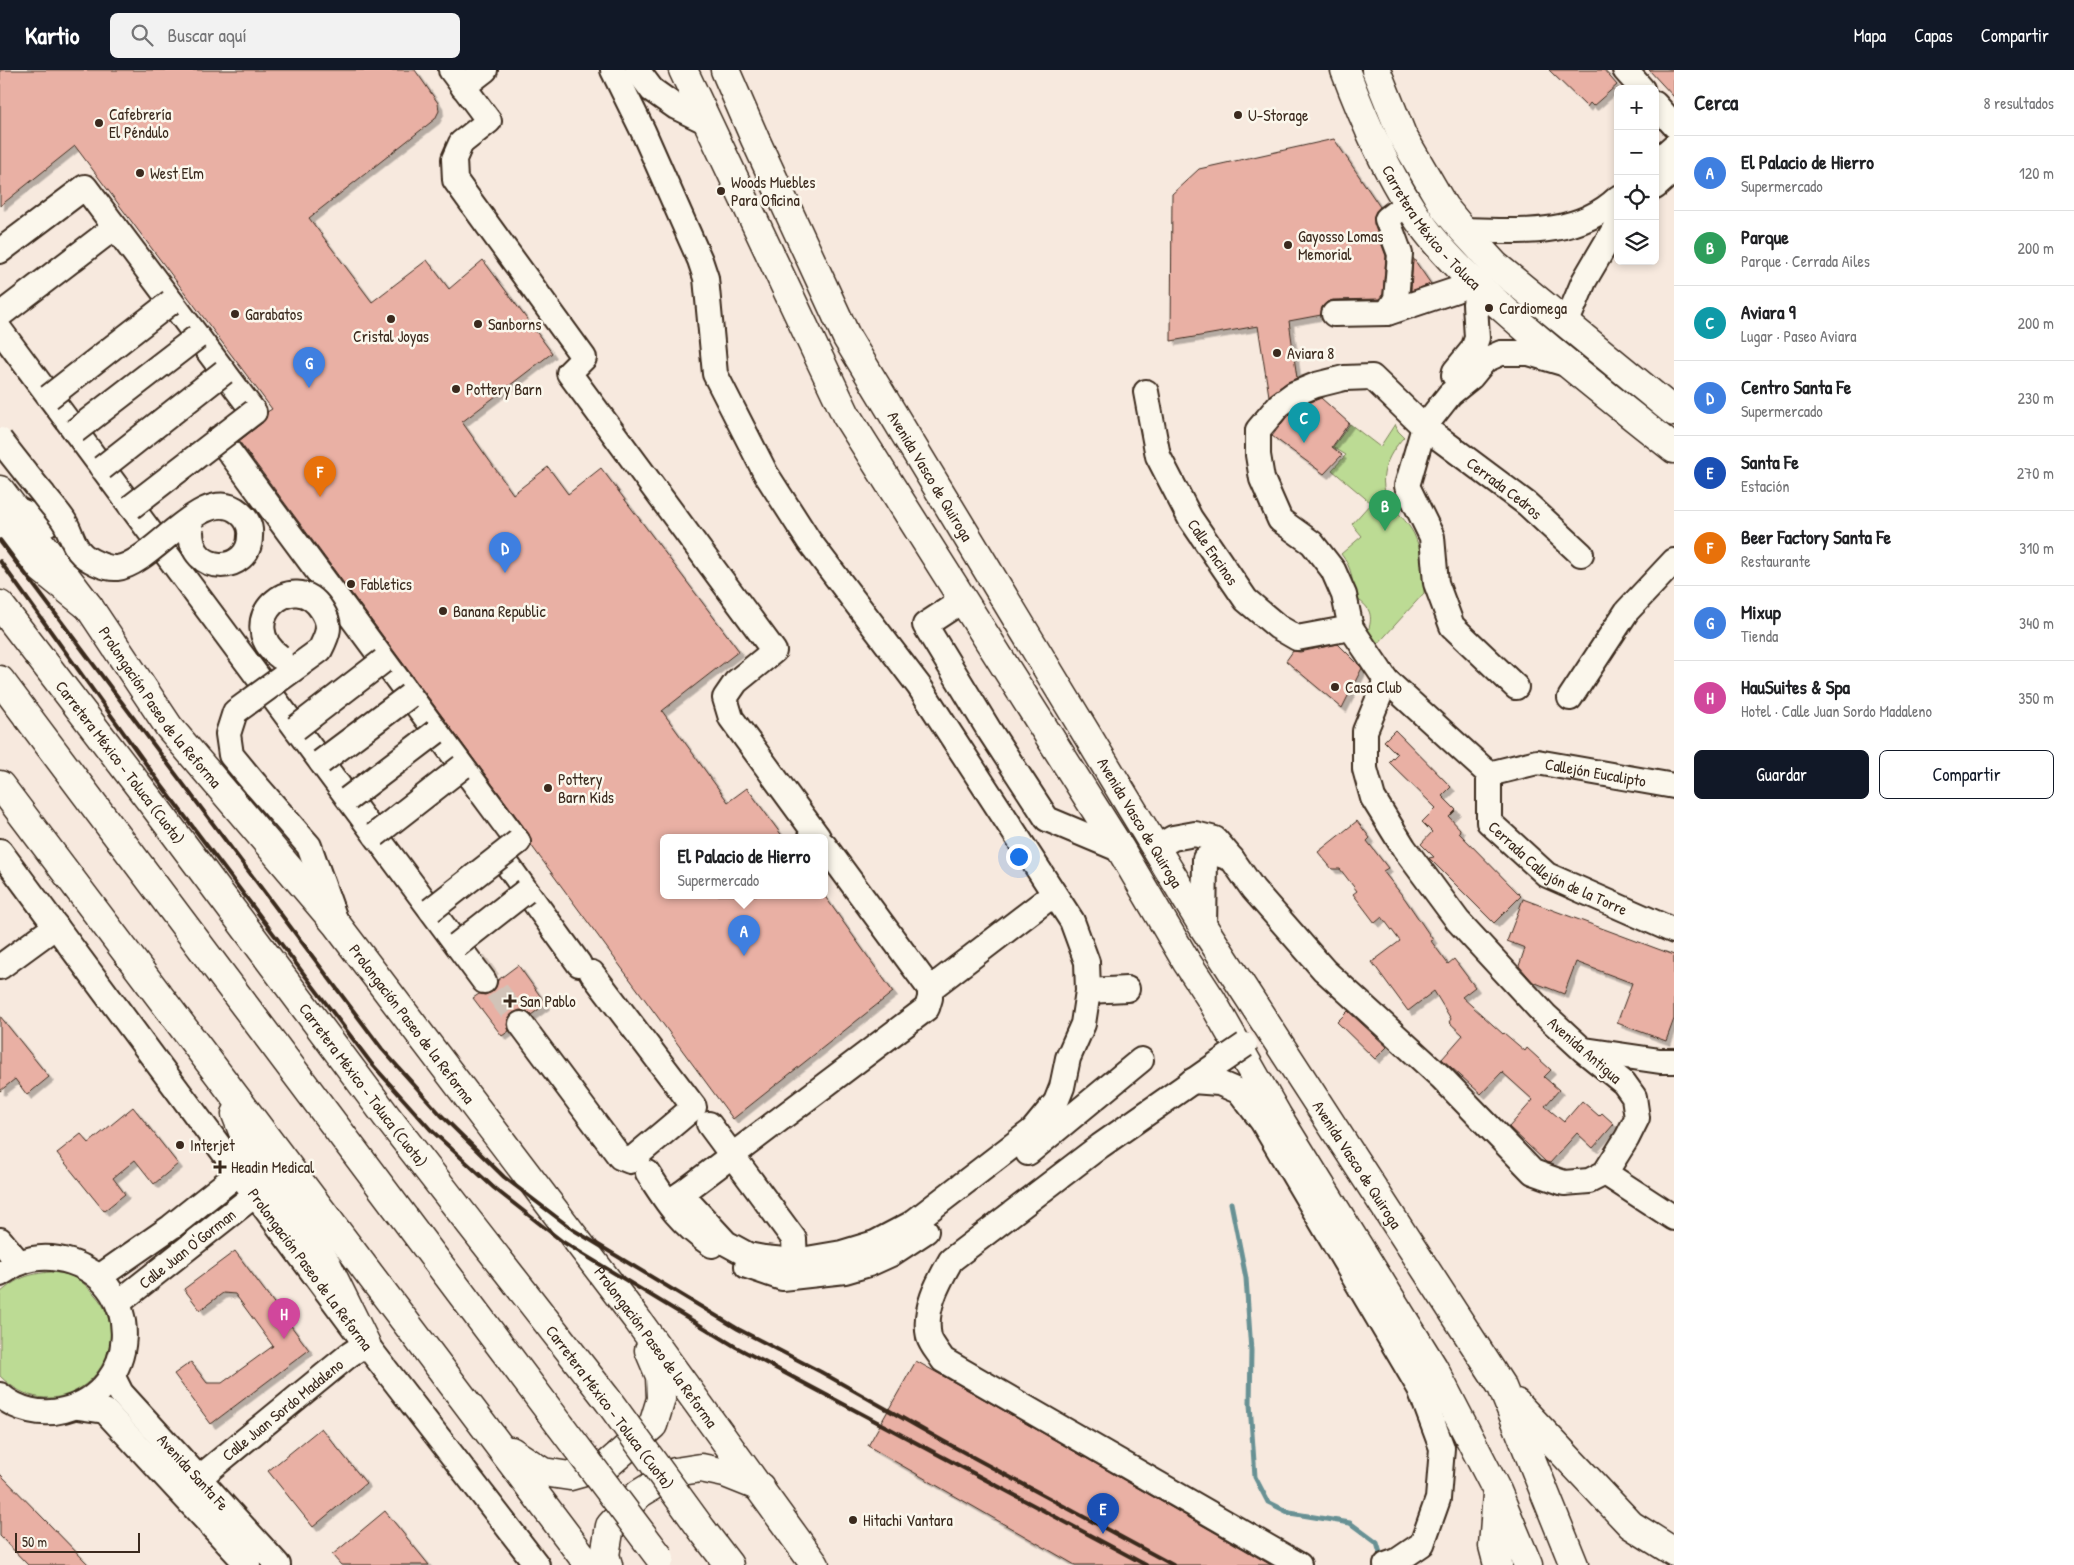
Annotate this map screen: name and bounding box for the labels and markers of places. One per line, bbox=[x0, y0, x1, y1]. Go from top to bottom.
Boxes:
place label: Cafebrería El Péndulo bbox=[109, 103, 171, 143]
place label: U-Storage bbox=[1248, 104, 1309, 126]
marker: U-Storage bbox=[1232, 109, 1244, 121]
marker: Cafebrería El Péndulo bbox=[93, 117, 105, 129]
place label: West Elm bbox=[150, 162, 204, 184]
marker: West Elm bbox=[134, 167, 146, 179]
place label: Woods Muebles Para Oficina bbox=[731, 171, 816, 211]
marker: Woods Muebles Para Oficina bbox=[715, 185, 727, 197]
place label: Gayosso Lomas Memorial bbox=[1298, 225, 1383, 265]
marker: Gayosso Lomas Memorial bbox=[1282, 239, 1294, 251]
place label: Cardiomega bbox=[1499, 297, 1567, 319]
marker: Cardiomega bbox=[1483, 302, 1495, 314]
place label: Garabatos bbox=[245, 303, 302, 325]
marker: Garabatos bbox=[229, 308, 241, 320]
marker: Cristal Joyas bbox=[385, 313, 397, 325]
place label: Sanborns bbox=[488, 313, 541, 335]
marker: Sanborns bbox=[472, 318, 484, 330]
place label: Cristal Joyas bbox=[353, 325, 429, 347]
place label: Aviara 8 bbox=[1287, 342, 1334, 364]
pin: G bbox=[293, 347, 325, 388]
marker: Aviara 8 bbox=[1271, 347, 1283, 359]
place label: Pottery Barn bbox=[466, 378, 542, 400]
marker: Pottery Barn bbox=[450, 383, 462, 395]
pin: C bbox=[1288, 402, 1320, 443]
pin: F bbox=[304, 456, 336, 497]
pin: B bbox=[1369, 490, 1401, 531]
pin: D bbox=[489, 532, 521, 573]
place label: Fabletics bbox=[360, 573, 412, 595]
marker: Fabletics bbox=[345, 578, 357, 590]
place label: Banana Republic bbox=[453, 600, 546, 622]
marker: Banana Republic bbox=[437, 605, 449, 617]
place label: Casa Club bbox=[1345, 676, 1402, 698]
marker: Casa Club bbox=[1329, 681, 1341, 693]
place label: Pottery Barn Kids bbox=[558, 768, 614, 808]
marker: Pottery Barn Kids bbox=[542, 782, 554, 794]
pin: A bbox=[728, 915, 760, 956]
place label: San Pablo bbox=[520, 990, 576, 1012]
marker: San Pablo bbox=[504, 995, 516, 1007]
place label: Interjet bbox=[190, 1134, 235, 1156]
marker: Interjet bbox=[174, 1139, 186, 1151]
place label: Headin Medical bbox=[231, 1156, 315, 1178]
marker: Headin Medical bbox=[213, 1160, 227, 1174]
pin: H bbox=[268, 1298, 300, 1339]
pin: E bbox=[1087, 1493, 1119, 1534]
place label: Hitachi Vantara bbox=[863, 1509, 953, 1531]
marker: Hitachi Vantara bbox=[847, 1514, 859, 1526]

